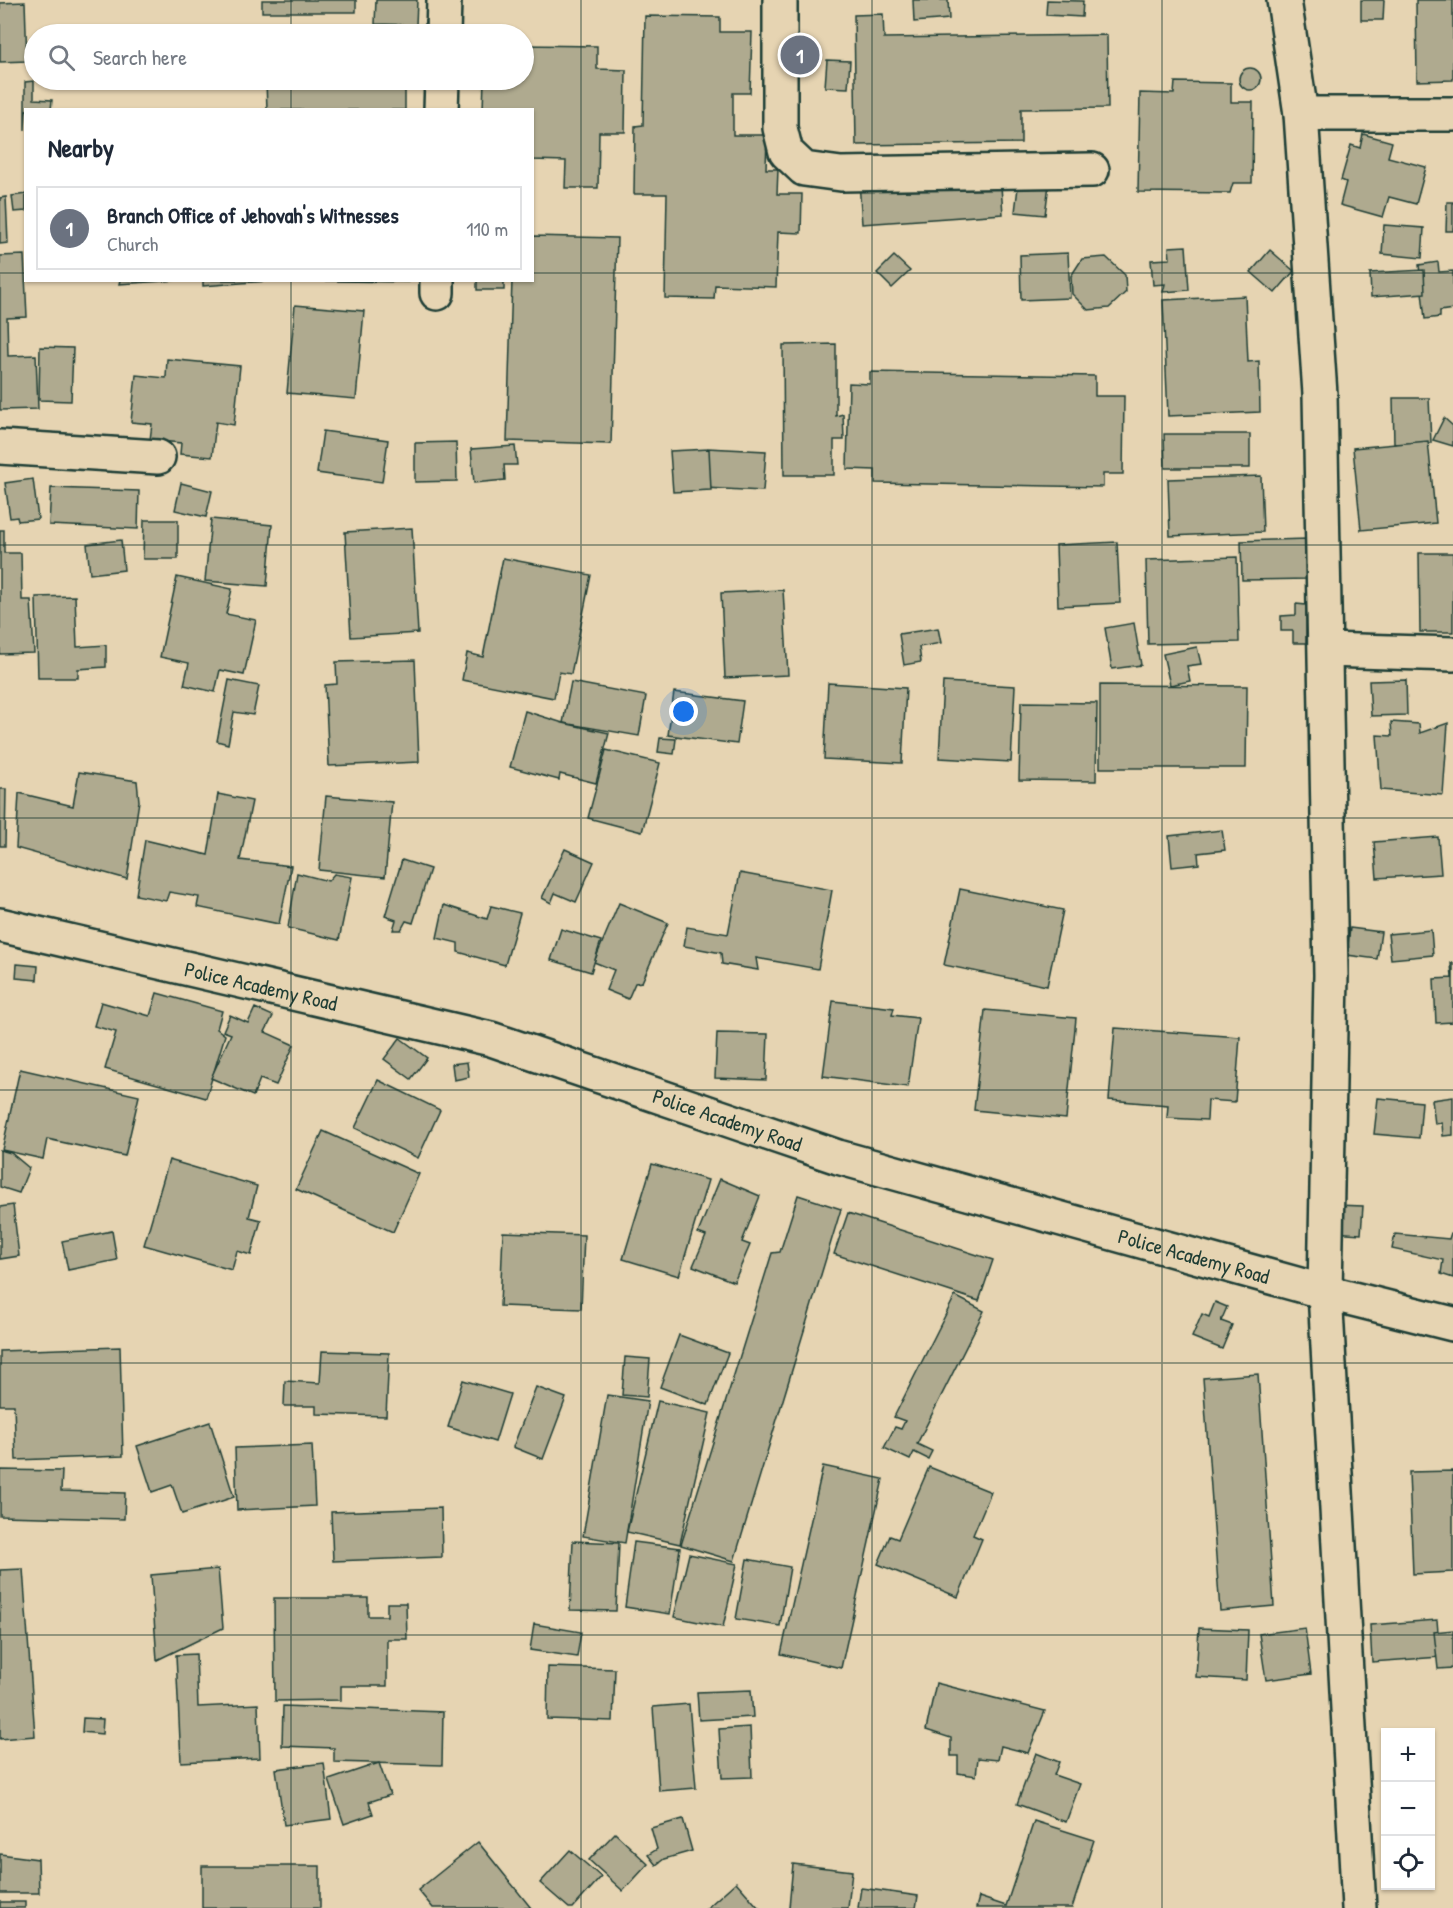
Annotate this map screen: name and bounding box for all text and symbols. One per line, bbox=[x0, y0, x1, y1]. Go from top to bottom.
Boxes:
search box bbox=[24, 24, 534, 90]
pin: 1 bbox=[780, 32, 820, 78]
icon: search bbox=[45, 41, 78, 74]
text: Search here bbox=[93, 42, 187, 72]
text: Nearby bbox=[48, 130, 114, 165]
text: Branch Office of Jehovah's Witnesses bbox=[107, 200, 399, 230]
text: 1 bbox=[66, 215, 73, 242]
text: 110 m bbox=[466, 215, 508, 242]
text: Church bbox=[107, 230, 158, 257]
your location bbox=[669, 697, 698, 726]
street label: Police Academy Road bbox=[182, 954, 340, 1017]
street label: Police Academy Road bbox=[649, 1081, 806, 1158]
street label: Police Academy Road bbox=[1115, 1221, 1273, 1290]
map controls bbox=[1381, 1728, 1435, 1890]
button: + bbox=[1381, 1728, 1435, 1782]
button: − bbox=[1381, 1782, 1435, 1836]
button: locate bbox=[1381, 1836, 1435, 1890]

